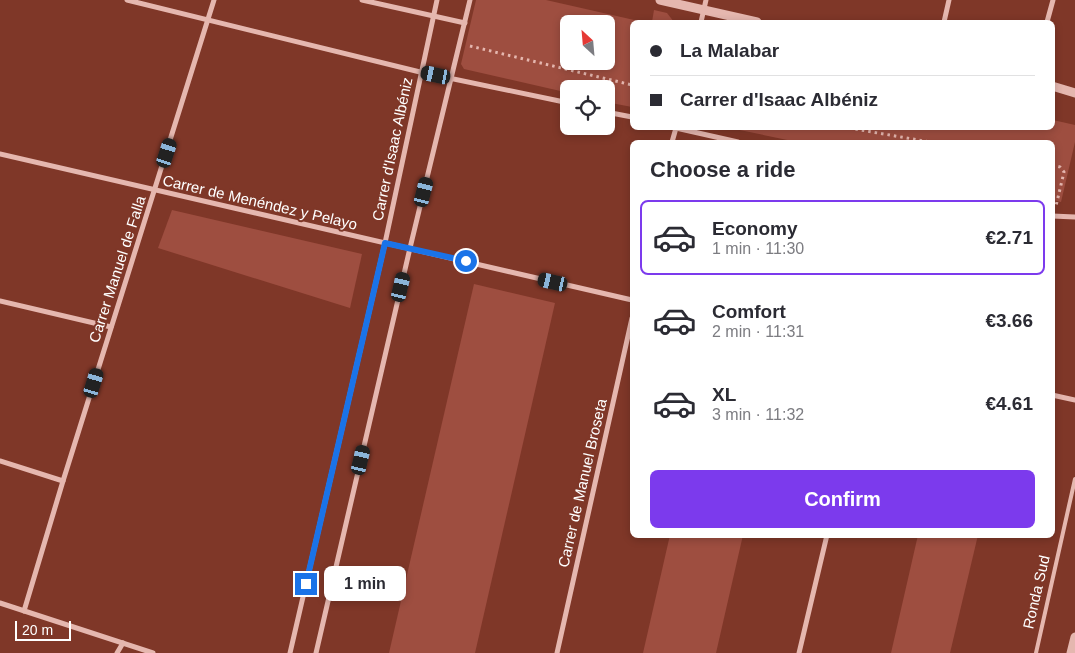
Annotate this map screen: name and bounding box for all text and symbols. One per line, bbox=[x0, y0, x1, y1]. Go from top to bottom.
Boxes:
north arrow bbox=[560, 15, 615, 70]
map controls bbox=[560, 15, 615, 135]
text: La Malabar bbox=[680, 40, 779, 61]
car bbox=[419, 65, 452, 85]
street label: Carrer d'Isaac Albéniz bbox=[368, 76, 416, 222]
button: locate bbox=[560, 80, 615, 135]
text: Carrer d'Isaac Albéniz bbox=[680, 89, 878, 110]
car bbox=[155, 136, 178, 170]
text: Choose a ride bbox=[650, 157, 795, 182]
street label: Carrer de Menéndez y Pelayo bbox=[161, 171, 359, 233]
car bbox=[413, 176, 434, 208]
street label: Carrer Manuel de Falla bbox=[85, 193, 149, 345]
icon: car bbox=[652, 215, 697, 260]
text: Economy bbox=[712, 218, 798, 239]
text: €2.71 bbox=[985, 227, 1033, 248]
text: 1 min · 11:30 bbox=[712, 240, 804, 257]
route start bbox=[455, 250, 477, 272]
car bbox=[390, 271, 411, 303]
car bbox=[536, 271, 569, 293]
icon: car bbox=[652, 298, 697, 343]
text: Comfort bbox=[712, 301, 786, 322]
text: €3.66 bbox=[985, 310, 1033, 331]
text: 2 min · 11:31 bbox=[712, 323, 804, 340]
car bbox=[82, 366, 105, 400]
icon: car bbox=[652, 381, 697, 426]
text: XL bbox=[712, 384, 736, 405]
text: €4.61 bbox=[985, 393, 1033, 414]
street label: Carrer de Manuel Broseta bbox=[554, 396, 610, 569]
text: 3 min · 11:32 bbox=[712, 406, 804, 423]
car bbox=[350, 444, 371, 476]
button: Confirm bbox=[650, 470, 1035, 528]
street label: Ronda Sud bbox=[1019, 554, 1053, 630]
callout: 1 min bbox=[324, 566, 406, 602]
route end bbox=[295, 573, 317, 595]
text: 1 min bbox=[344, 575, 386, 592]
scale bar bbox=[15, 618, 71, 641]
text: 20 m bbox=[22, 622, 53, 638]

